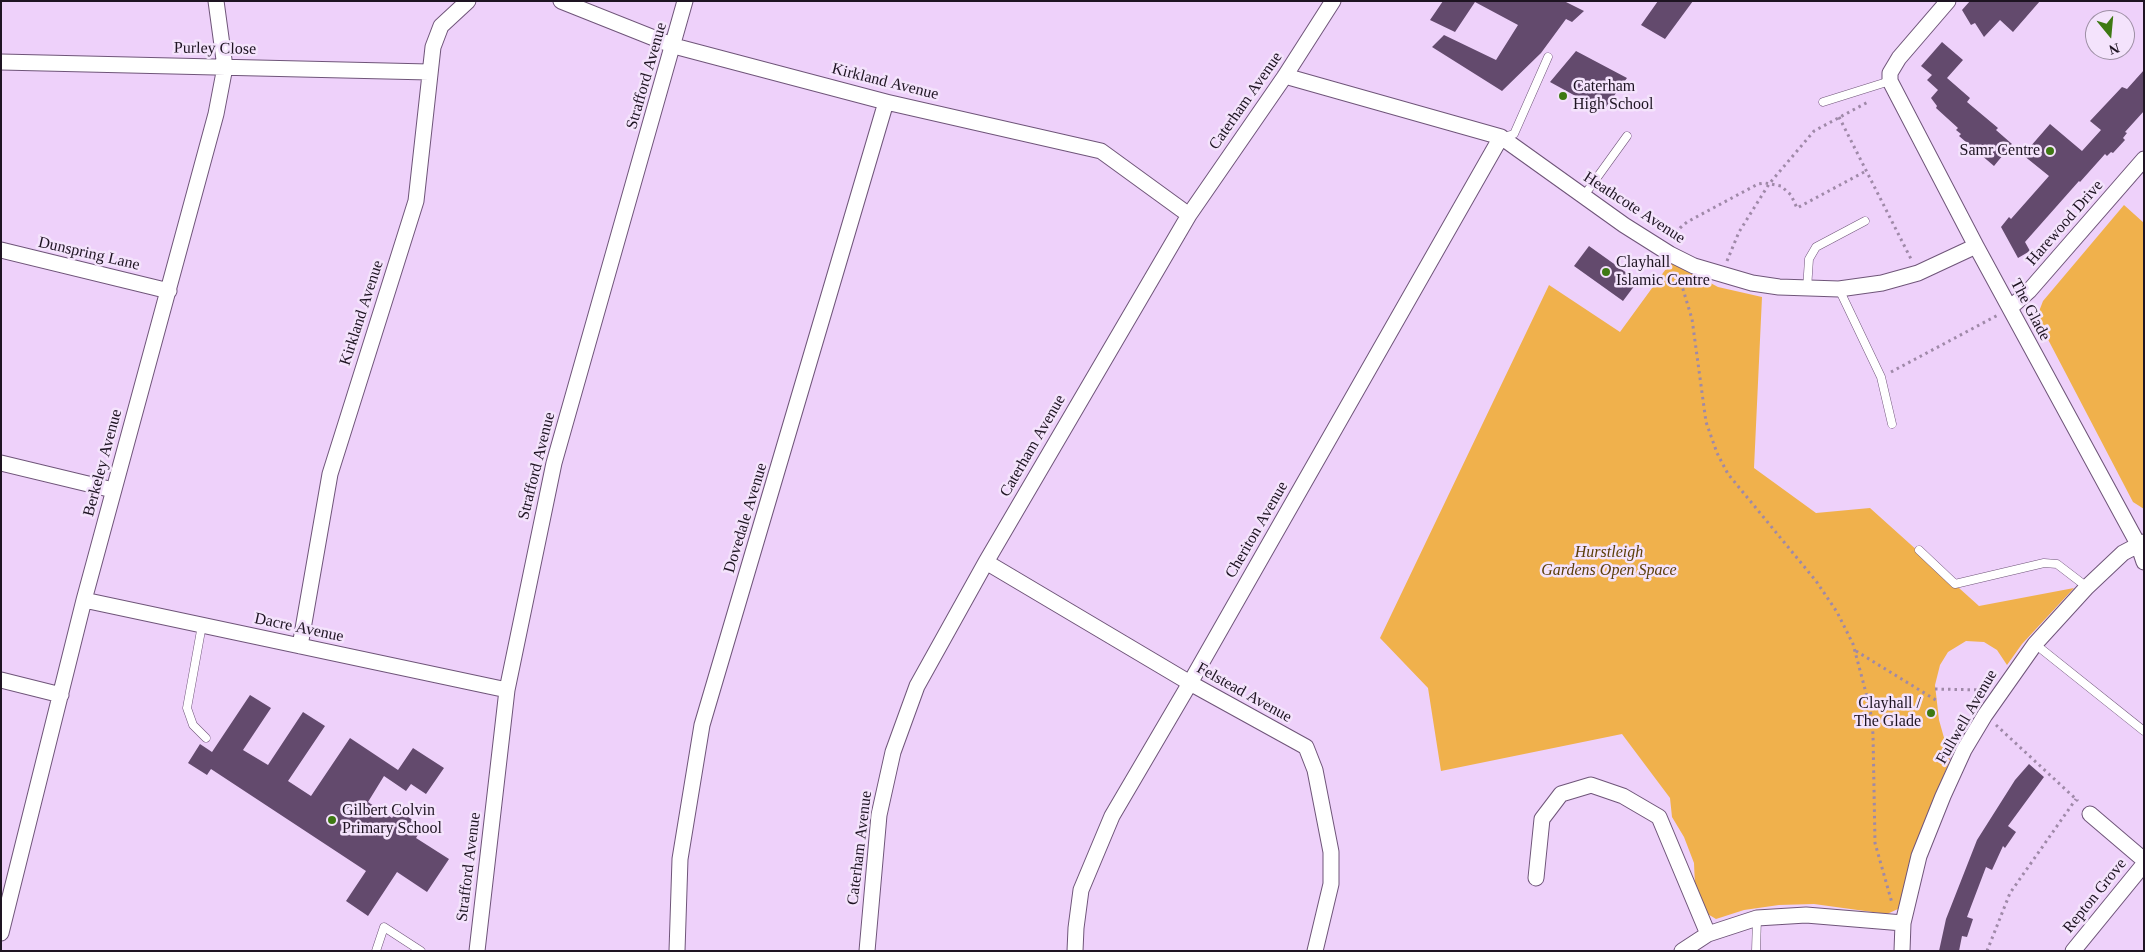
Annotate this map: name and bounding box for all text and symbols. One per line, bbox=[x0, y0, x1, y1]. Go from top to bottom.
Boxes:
north arrow bbox=[2085, 10, 2135, 60]
street label: Strafford Avenue bbox=[623, 20, 671, 132]
street label: Purley Close bbox=[174, 39, 256, 59]
text: N bbox=[2107, 40, 2121, 58]
street label: Caterham Avenue bbox=[1205, 48, 1287, 154]
street label: Kirkland Avenue bbox=[830, 59, 940, 105]
place label: Caterham High School bbox=[1573, 77, 1653, 115]
marker: Caterham High School bbox=[1557, 90, 1569, 102]
place label: Samr Centre bbox=[1960, 141, 2040, 161]
marker: Samr Centre bbox=[2044, 145, 2056, 157]
street label: Heathcote Avenue bbox=[1580, 168, 1688, 248]
street label: Harewood Drive bbox=[2023, 176, 2107, 270]
street label: Dunspring Lane bbox=[36, 233, 142, 275]
place label: Clayhall Islamic Centre bbox=[1616, 253, 1710, 291]
street label: Kirkland Avenue bbox=[336, 258, 388, 368]
marker: Clayhall Islamic Centre bbox=[1600, 266, 1612, 278]
street label: The Glade bbox=[2006, 276, 2054, 344]
street label: Caterham Avenue bbox=[996, 392, 1070, 500]
street label: Berkeley Avenue bbox=[79, 407, 127, 519]
street label: Strafford Avenue bbox=[514, 410, 560, 522]
street label: Dovedale Avenue bbox=[720, 461, 772, 575]
street label: Cheriton Avenue bbox=[1222, 478, 1292, 582]
park label: Hurstleigh Gardens Open Space bbox=[1541, 543, 1677, 581]
street label: Dacre Avenue bbox=[253, 609, 345, 647]
street label: Felstead Avenue bbox=[1193, 659, 1295, 727]
street label: Fullwell Avenue bbox=[1932, 666, 2002, 768]
place label: Clayhall / The Glade bbox=[1854, 694, 1921, 732]
marker: Clayhall / The Glade bbox=[1925, 707, 1937, 719]
street label: Caterham Avenue bbox=[843, 790, 877, 906]
place label: Gilbert Colvin Primary School bbox=[342, 801, 442, 839]
street label: Strafford Avenue bbox=[453, 811, 485, 923]
marker: Gilbert Colvin Primary School bbox=[326, 814, 338, 826]
street label: Repton Grove bbox=[2059, 855, 2131, 937]

